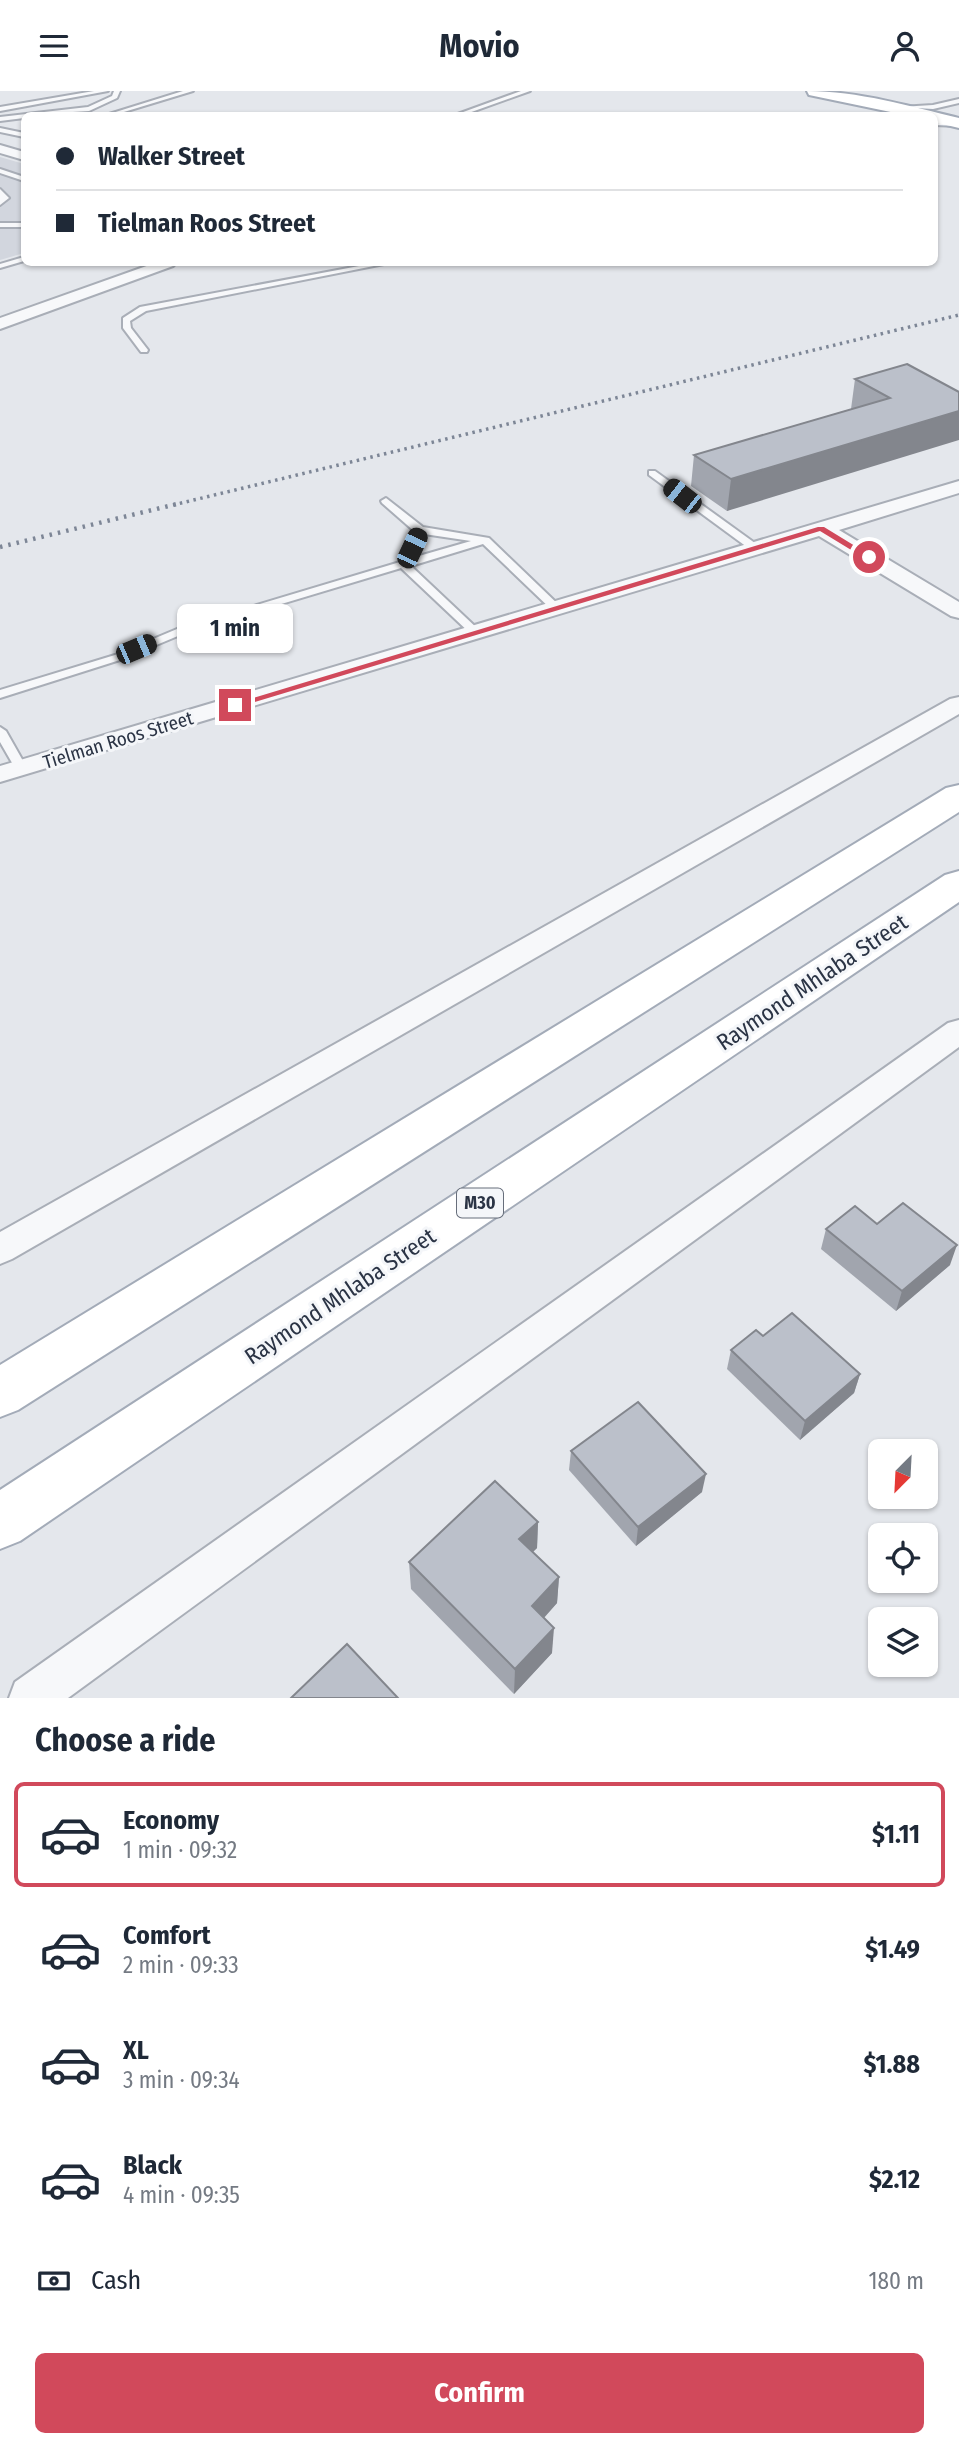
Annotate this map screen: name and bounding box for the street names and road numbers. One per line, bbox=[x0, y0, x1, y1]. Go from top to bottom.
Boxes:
street label: Tielman Roos Street bbox=[40, 706, 197, 774]
street label: Raymond Mhlaba Street bbox=[711, 907, 913, 1056]
road number: M30 bbox=[457, 1189, 503, 1217]
street label: Raymond Mhlaba Street bbox=[239, 1221, 441, 1370]

